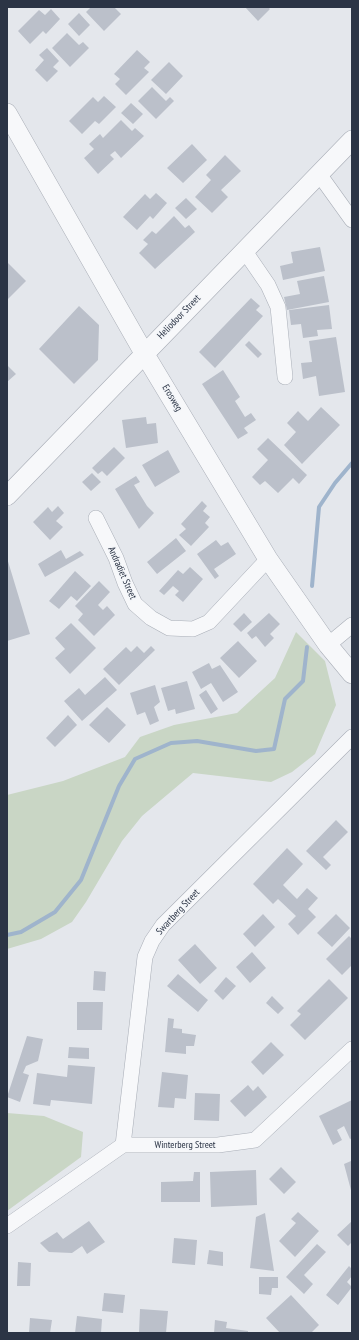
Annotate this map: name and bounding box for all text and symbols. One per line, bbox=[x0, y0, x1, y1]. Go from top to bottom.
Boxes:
street label: Heliodoor Street bbox=[155, 292, 203, 342]
street label: Erosweg bbox=[159, 383, 185, 413]
street label: Andradiet Street bbox=[105, 545, 139, 601]
street label: Swartberg Street bbox=[154, 887, 202, 937]
street label: Winterberg Street bbox=[154, 1139, 216, 1151]

